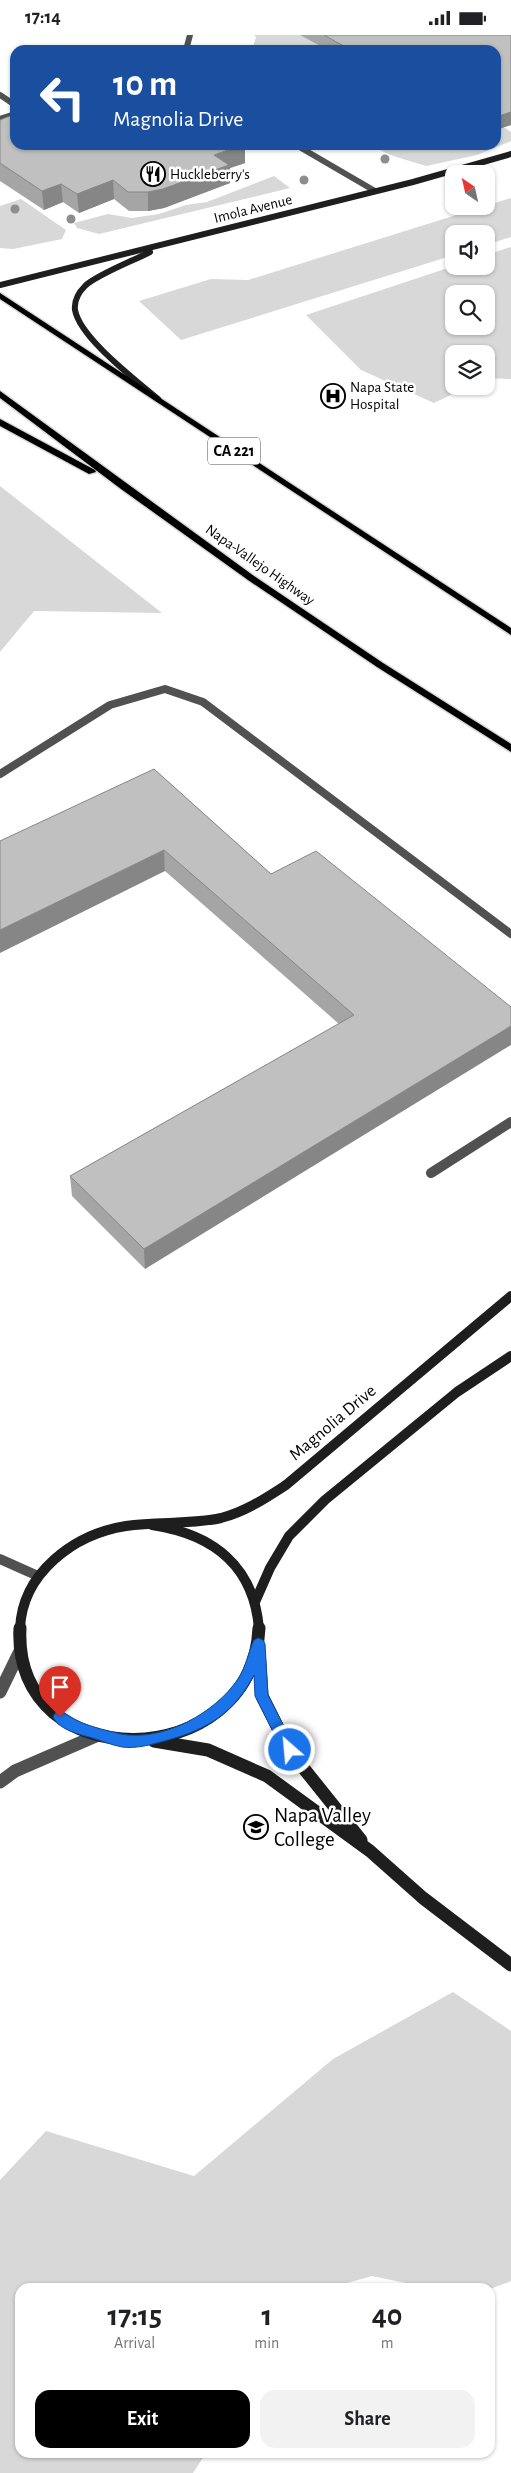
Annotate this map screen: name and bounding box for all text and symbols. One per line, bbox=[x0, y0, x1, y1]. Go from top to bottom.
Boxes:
text: 17:14 bbox=[25, 8, 61, 27]
icon: left bbox=[30, 65, 95, 130]
text: 10 m bbox=[113, 67, 177, 102]
text: Magnolia Drive bbox=[113, 108, 243, 130]
restaurant icon: Huckleberry's bbox=[140, 161, 166, 187]
north arrow bbox=[445, 165, 495, 215]
map controls bbox=[445, 165, 495, 395]
place label: Huckleberry's bbox=[170, 167, 250, 182]
street label: Imola Avenue bbox=[212, 192, 294, 226]
button: sound bbox=[445, 225, 495, 275]
button: search bbox=[445, 285, 495, 335]
button: layers bbox=[445, 345, 495, 395]
place label: Napa State Hospital bbox=[350, 380, 414, 412]
hospital icon: Napa State Hospital bbox=[320, 383, 346, 409]
road number: CA 221 bbox=[208, 437, 260, 465]
street label: Napa-Vallejo Highway bbox=[203, 522, 318, 609]
street label: Magnolia Drive bbox=[286, 1382, 380, 1464]
pin bbox=[39, 1666, 81, 1717]
icon: arrive bbox=[46, 1673, 74, 1701]
position arrow bbox=[263, 1723, 315, 1775]
place label: Napa Valley College bbox=[274, 1805, 371, 1850]
school or university icon: Napa Valley College bbox=[243, 1814, 269, 1840]
text: 17:15 bbox=[107, 2301, 162, 2331]
text: 1 bbox=[261, 2301, 272, 2331]
text: 40 bbox=[372, 2301, 403, 2331]
text: Arrival bbox=[114, 2335, 155, 2351]
text: min bbox=[254, 2335, 279, 2351]
text: m bbox=[381, 2335, 394, 2351]
button: Exit bbox=[35, 2390, 250, 2448]
button: Share bbox=[260, 2390, 475, 2448]

